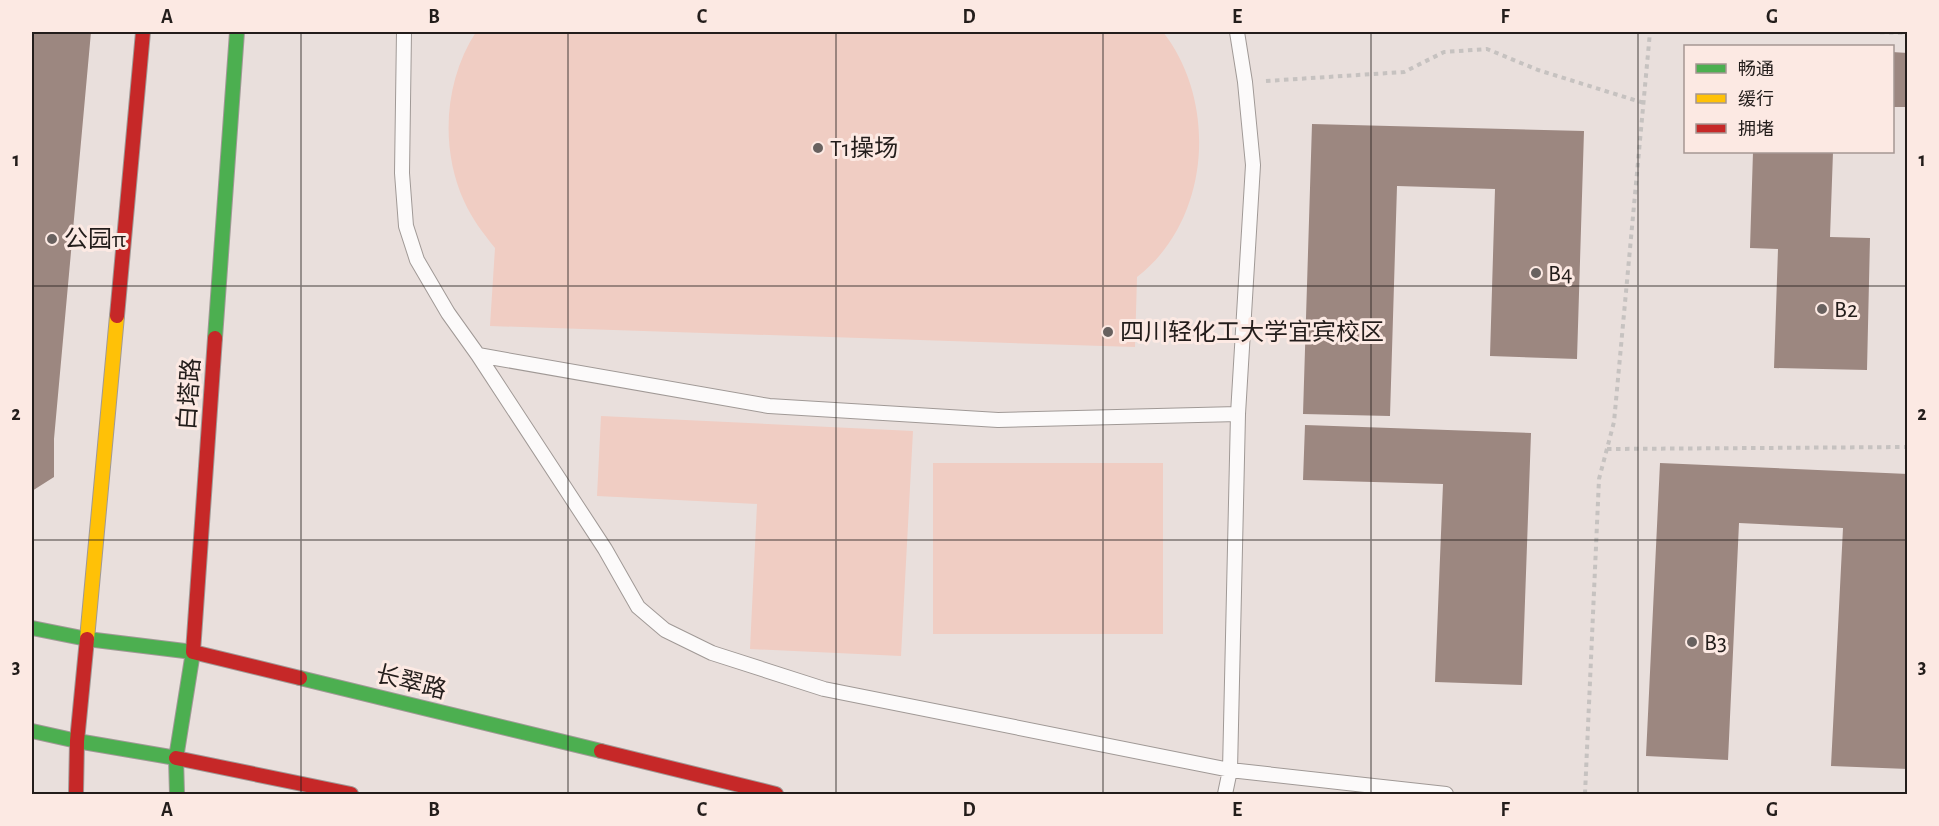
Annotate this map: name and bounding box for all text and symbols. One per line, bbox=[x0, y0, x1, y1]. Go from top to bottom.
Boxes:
text: A bbox=[161, 7, 173, 27]
text: B bbox=[428, 7, 440, 27]
text: C bbox=[697, 7, 708, 27]
text: D bbox=[962, 7, 976, 27]
text: E bbox=[1232, 7, 1242, 27]
text: F bbox=[1500, 7, 1510, 27]
text: G bbox=[1766, 7, 1778, 27]
legend bbox=[1684, 45, 1894, 153]
text: 畅通 bbox=[1738, 59, 1774, 79]
text: 缓行 bbox=[1738, 89, 1774, 109]
text: 拥堵 bbox=[1738, 119, 1774, 139]
place label: T1操场 bbox=[830, 135, 898, 161]
marker: T1操场 bbox=[811, 141, 825, 155]
text: 1 bbox=[12, 150, 20, 170]
text: 1 bbox=[1918, 150, 1926, 170]
place label: 公园π bbox=[64, 227, 126, 252]
marker: 公园π bbox=[45, 232, 59, 246]
place label: B4 bbox=[1548, 262, 1572, 286]
marker: B4 bbox=[1529, 266, 1543, 280]
place label: B2 bbox=[1834, 298, 1858, 322]
marker: B2 bbox=[1815, 302, 1829, 316]
place label: 四川轻化工大学宜宾校区 bbox=[1120, 319, 1384, 345]
marker: 四川轻化工大学宜宾校区 bbox=[1101, 325, 1115, 339]
street label: 白塔路 bbox=[174, 357, 204, 431]
text: 2 bbox=[11, 404, 21, 424]
text: 2 bbox=[1917, 404, 1927, 424]
place label: B3 bbox=[1704, 631, 1727, 655]
marker: B3 bbox=[1685, 635, 1699, 649]
text: 3 bbox=[12, 657, 20, 677]
text: 3 bbox=[1918, 657, 1926, 677]
street label: 长翠路 bbox=[373, 661, 449, 703]
text: A bbox=[161, 800, 173, 820]
text: B bbox=[428, 800, 440, 820]
text: C bbox=[697, 800, 708, 820]
text: D bbox=[962, 800, 976, 820]
text: E bbox=[1232, 800, 1242, 820]
text: F bbox=[1500, 800, 1510, 820]
text: G bbox=[1766, 800, 1778, 820]

